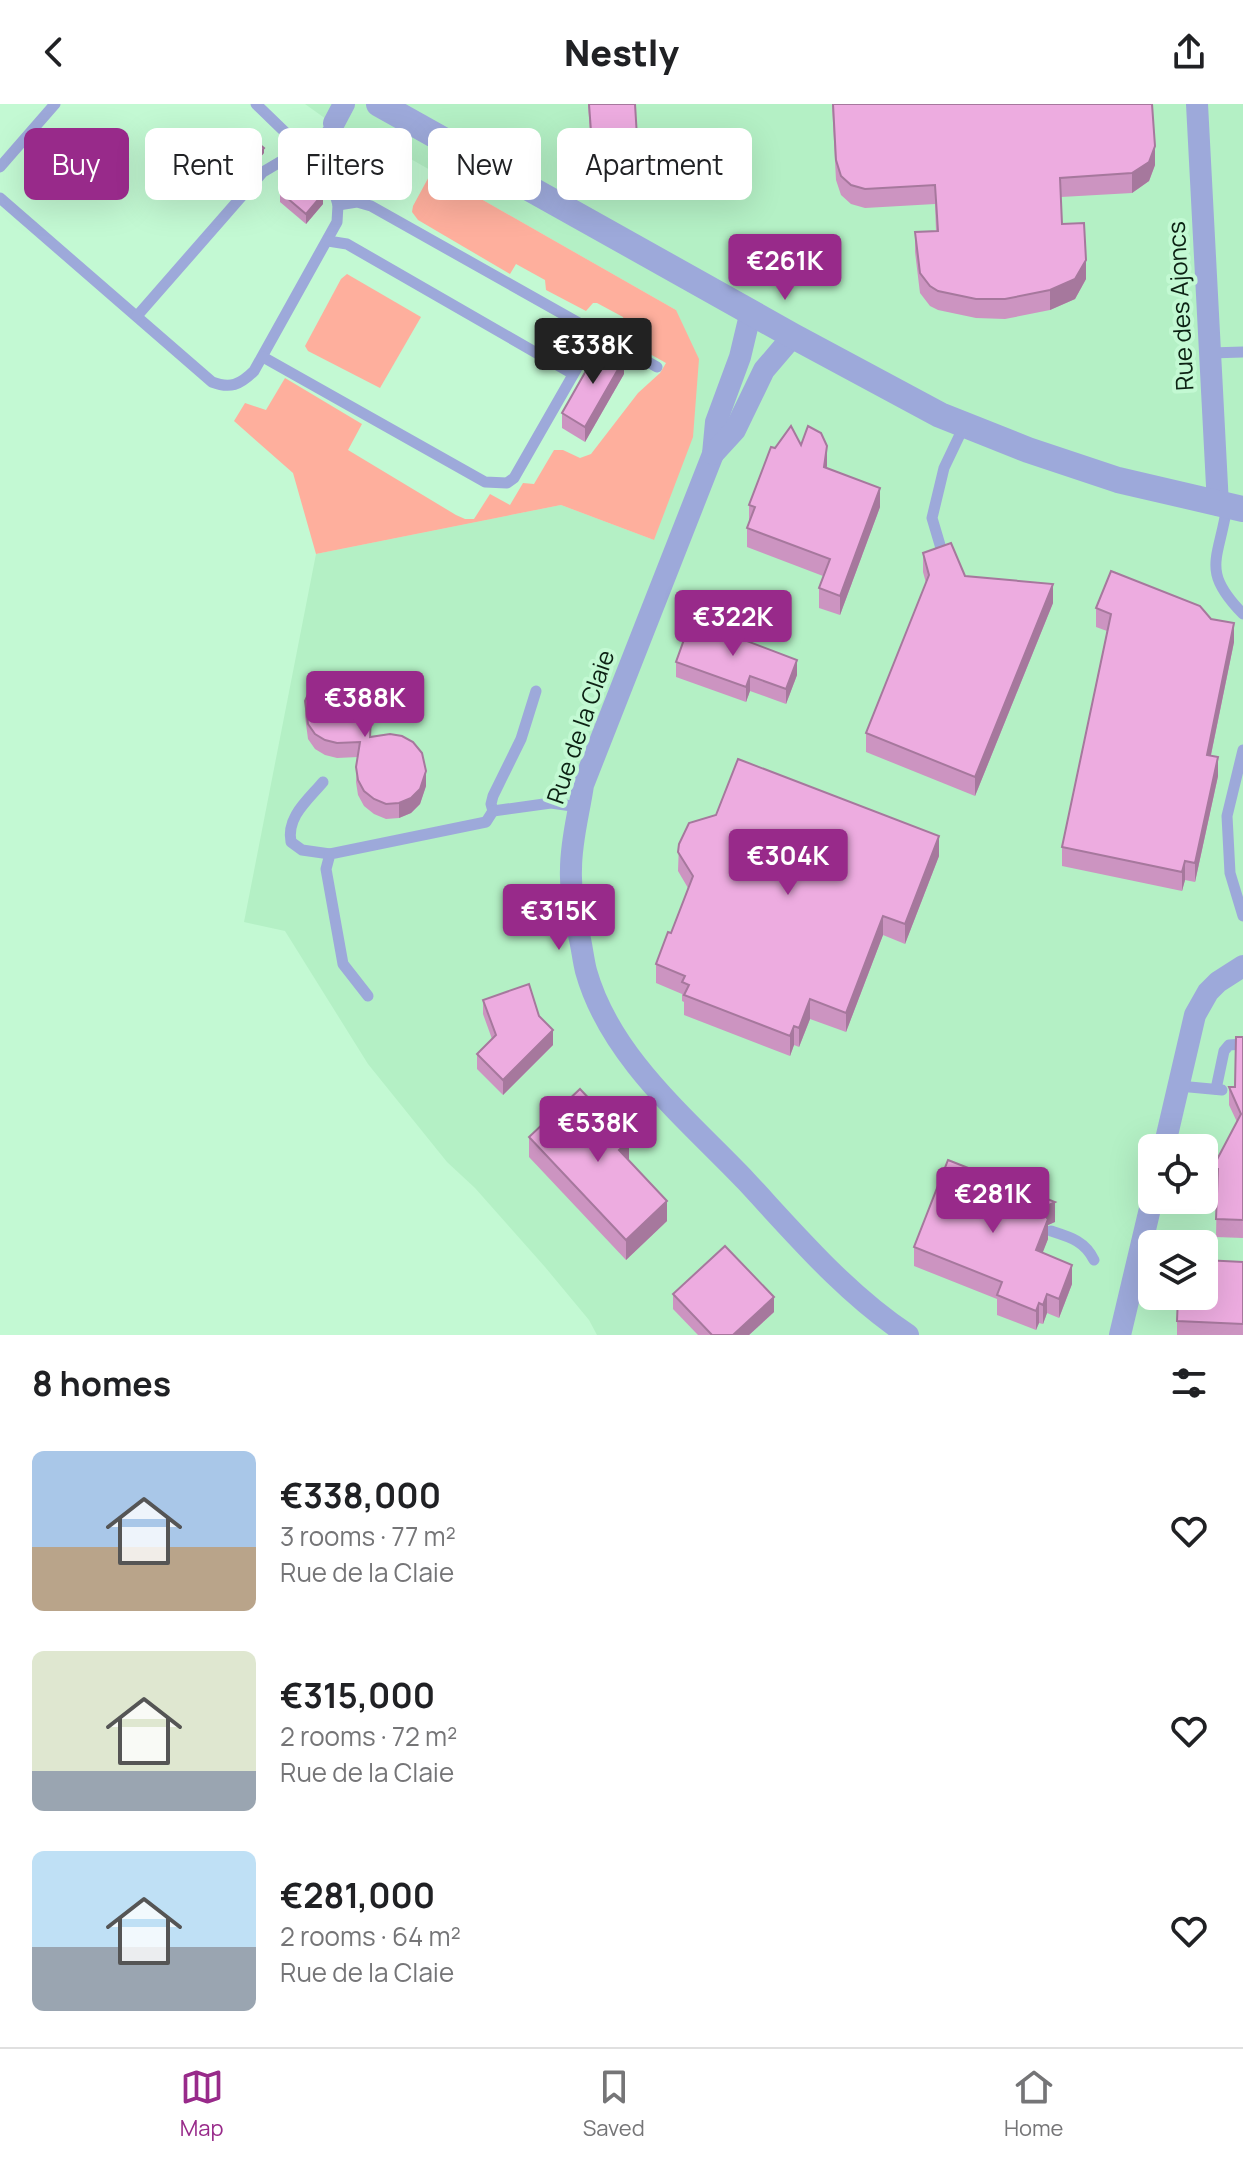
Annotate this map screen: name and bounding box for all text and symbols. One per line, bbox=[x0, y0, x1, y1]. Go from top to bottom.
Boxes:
text: Nestly bbox=[564, 28, 679, 77]
icon: back bbox=[32, 30, 76, 74]
icon: share bbox=[1167, 30, 1211, 74]
chip: Buy bbox=[24, 128, 129, 200]
chip: Rent bbox=[145, 128, 262, 200]
chip: Filters bbox=[278, 128, 412, 200]
chip: New bbox=[428, 128, 541, 200]
chip: Apartment bbox=[557, 128, 752, 200]
street label: Rue des Ajoncs bbox=[1159, 221, 1200, 391]
pin: €261K bbox=[729, 234, 841, 302]
text: €261K bbox=[746, 242, 824, 278]
pin: €338K bbox=[537, 318, 649, 386]
text: €338K bbox=[553, 326, 633, 362]
pin: €322K bbox=[677, 590, 789, 658]
text: €322K bbox=[693, 598, 773, 634]
street label: Rue de la Claie bbox=[538, 645, 621, 808]
pin: €388K bbox=[309, 671, 421, 739]
text: €388K bbox=[324, 679, 406, 715]
pin: €304K bbox=[732, 829, 844, 897]
text: €304K bbox=[747, 837, 829, 873]
pin: €315K bbox=[503, 884, 615, 952]
text: €315K bbox=[521, 892, 597, 928]
pin: €538K bbox=[542, 1096, 654, 1164]
text: €538K bbox=[558, 1104, 638, 1140]
map controls bbox=[1138, 1134, 1218, 1310]
button: locate bbox=[1138, 1134, 1218, 1214]
pin: €281K bbox=[937, 1167, 1049, 1235]
text: €281K bbox=[954, 1175, 1032, 1211]
button: layers bbox=[1138, 1230, 1218, 1310]
text: 8 homes bbox=[32, 1360, 171, 1406]
icon: filters bbox=[1167, 1361, 1211, 1405]
text: €338,000 bbox=[280, 1472, 441, 1518]
icon: home bbox=[96, 1483, 192, 1579]
icon: heart bbox=[1167, 1509, 1211, 1553]
text: 3 rooms · 77 m² bbox=[280, 1518, 456, 1554]
text: Rue de la Claie bbox=[280, 1554, 454, 1590]
text: €315,000 bbox=[280, 1672, 435, 1718]
icon: home bbox=[96, 1683, 192, 1779]
icon: heart bbox=[1167, 1709, 1211, 1753]
text: 2 rooms · 72 m² bbox=[280, 1718, 457, 1754]
text: Rue de la Claie bbox=[280, 1754, 454, 1790]
text: €281,000 bbox=[280, 1872, 435, 1918]
icon: home bbox=[96, 1883, 192, 1979]
icon: heart bbox=[1167, 1909, 1211, 1953]
text: 2 rooms · 64 m² bbox=[280, 1918, 461, 1954]
text: Rue de la Claie bbox=[280, 1954, 454, 1990]
tab: Map bbox=[180, 2065, 224, 2143]
tab: Saved bbox=[583, 2065, 645, 2143]
tab: Home bbox=[1004, 2065, 1063, 2143]

